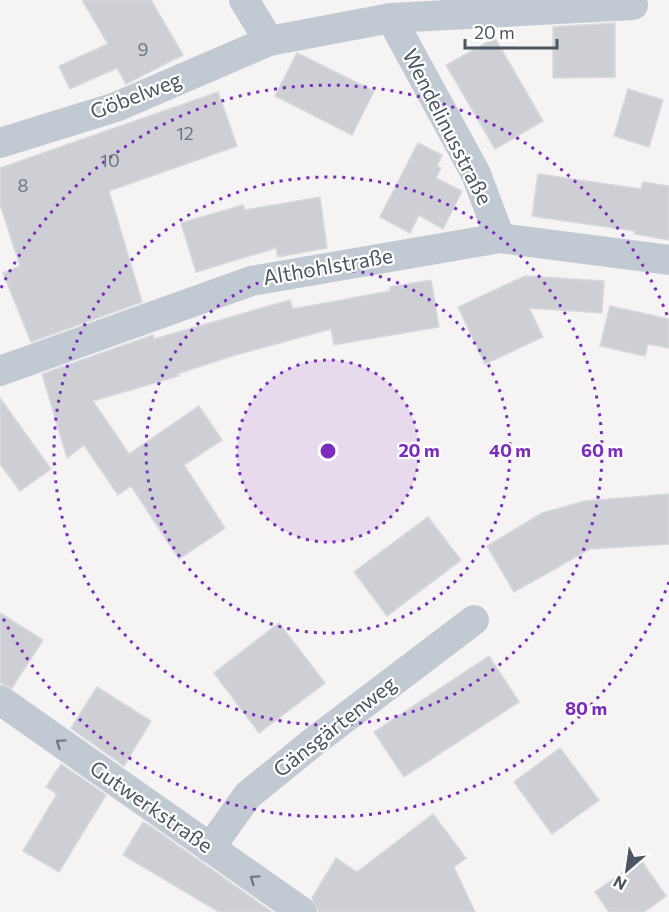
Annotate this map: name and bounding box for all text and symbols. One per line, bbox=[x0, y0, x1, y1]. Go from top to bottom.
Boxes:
scale bar bbox=[465, 12, 556, 50]
text: 20 m bbox=[474, 21, 515, 43]
house number: 9 bbox=[138, 38, 148, 60]
street label: Wendelinusstraße bbox=[398, 44, 498, 208]
street label: Göbelweg bbox=[86, 66, 185, 123]
house number: 12 bbox=[176, 122, 194, 144]
house number: 10 bbox=[100, 149, 120, 171]
house number: 8 bbox=[18, 174, 29, 196]
street label: Althohlstraße bbox=[261, 242, 395, 289]
text: 20 m bbox=[398, 439, 440, 461]
text: 40 m bbox=[489, 439, 531, 461]
text: 60 m bbox=[581, 439, 623, 461]
centre of rings bbox=[318, 441, 338, 461]
street label: Gänsgärtenweg bbox=[268, 670, 400, 781]
text: 80 m bbox=[565, 697, 607, 719]
one-way arrow bbox=[56, 739, 67, 750]
street label: Gutwerkstraße bbox=[86, 754, 218, 857]
north arrow bbox=[597, 840, 657, 900]
text: N bbox=[610, 872, 629, 895]
one-way arrow bbox=[250, 875, 261, 886]

